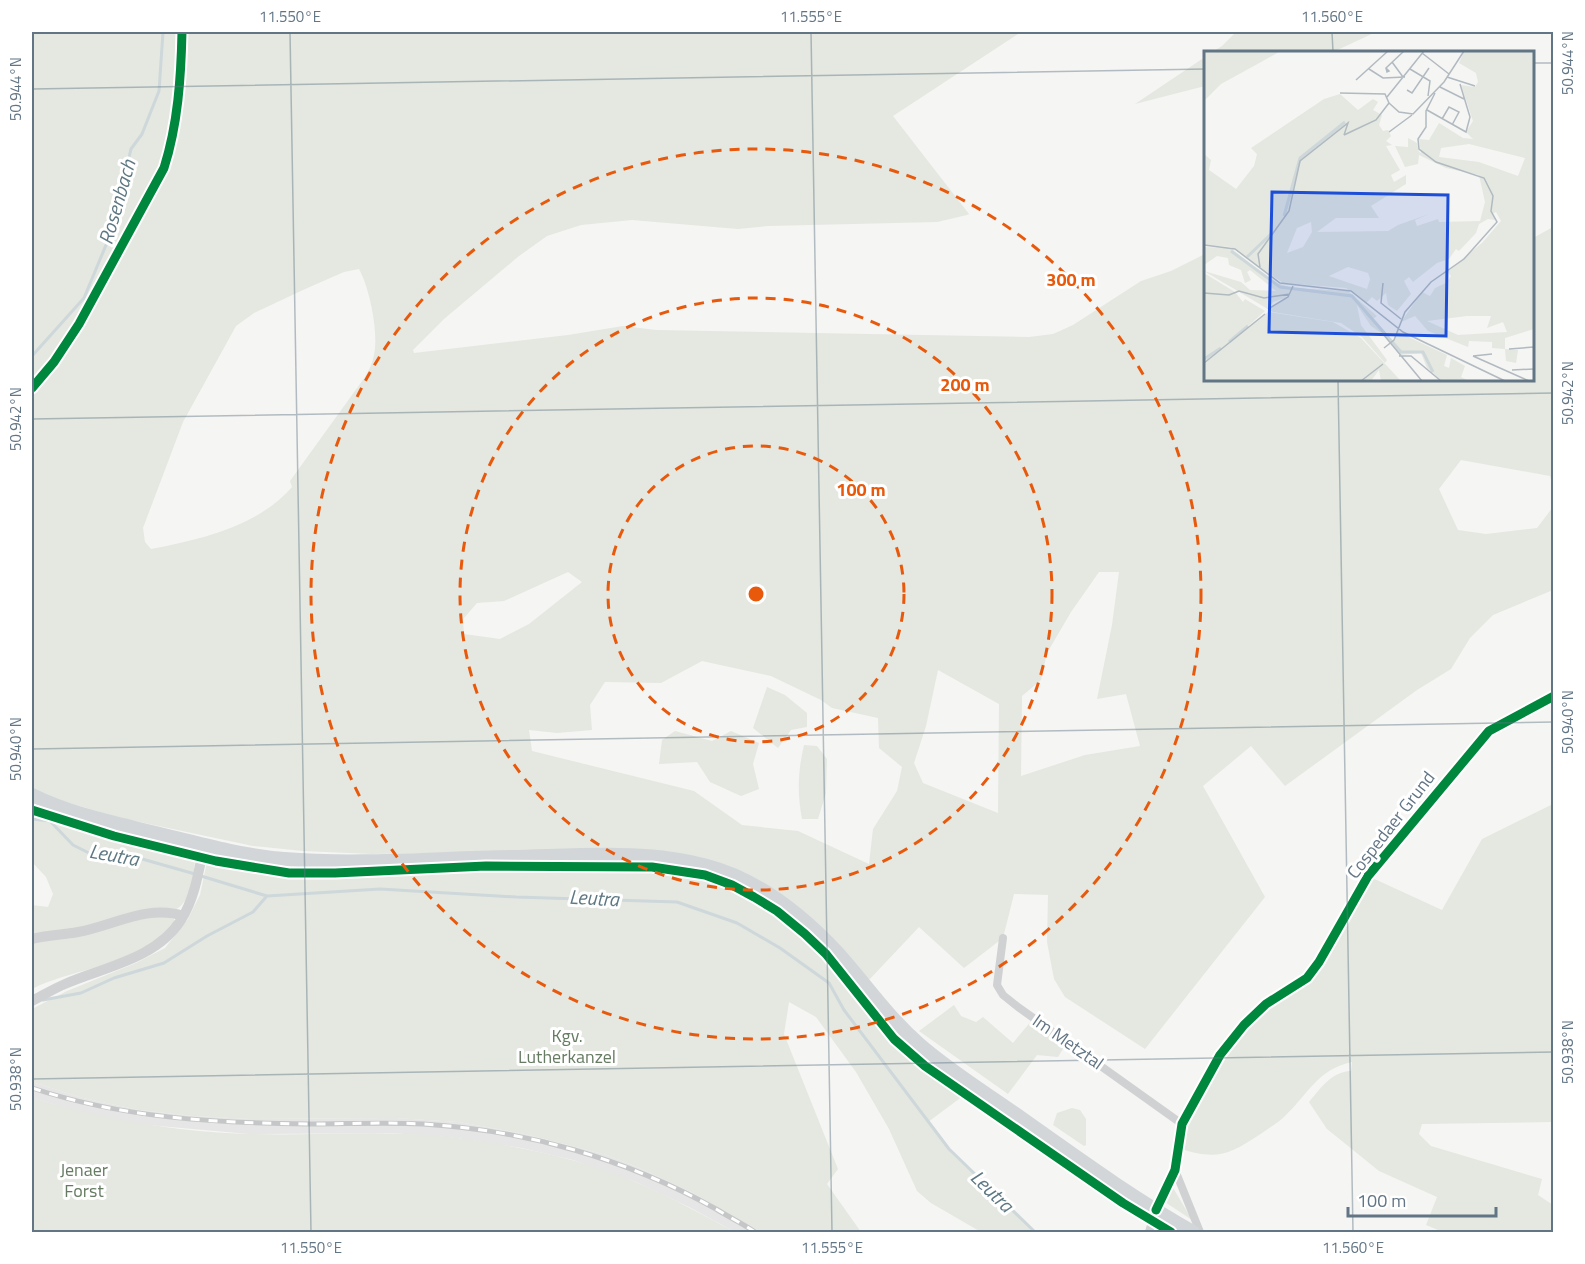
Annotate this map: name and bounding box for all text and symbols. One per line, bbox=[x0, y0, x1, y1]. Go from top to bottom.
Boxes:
text: 11.550°E bbox=[259, 5, 321, 28]
text: 11.555°E bbox=[780, 5, 842, 28]
text: 11.560°E bbox=[1301, 5, 1363, 28]
text: 50.944°N bbox=[1556, 31, 1579, 95]
inset map bbox=[1204, 51, 1534, 381]
text: 50.944°N bbox=[4, 57, 27, 121]
water label: Rosenbach bbox=[90, 155, 144, 248]
text: 300 m bbox=[1046, 266, 1096, 293]
text: 50.942°N bbox=[1556, 361, 1579, 425]
text: 200 m bbox=[940, 371, 990, 398]
text: 50.942°N bbox=[4, 387, 27, 451]
text: 100 m bbox=[836, 476, 886, 503]
centre of rings bbox=[746, 584, 766, 604]
text: 50.940°N bbox=[1556, 690, 1579, 754]
text: 50.940°N bbox=[4, 717, 27, 781]
street label: Cospedaer Grund bbox=[1340, 765, 1441, 884]
water label: Leutra bbox=[87, 835, 142, 874]
water label: Leutra bbox=[568, 881, 621, 914]
street label: Im Metztal bbox=[1027, 1007, 1109, 1076]
text: 50.938°N bbox=[1556, 1020, 1579, 1084]
park label: Kgv. Lutherkanzel bbox=[518, 1022, 616, 1070]
text: 50.938°N bbox=[4, 1047, 27, 1111]
park label: Jenaer Forst bbox=[60, 1156, 108, 1204]
water label: Leutra bbox=[964, 1162, 1022, 1220]
scale bar bbox=[1348, 1180, 1496, 1218]
text: 100 m bbox=[1357, 1187, 1406, 1214]
text: 11.550°E bbox=[280, 1236, 342, 1259]
text: 11.555°E bbox=[801, 1236, 863, 1259]
text: 11.560°E bbox=[1322, 1236, 1384, 1259]

